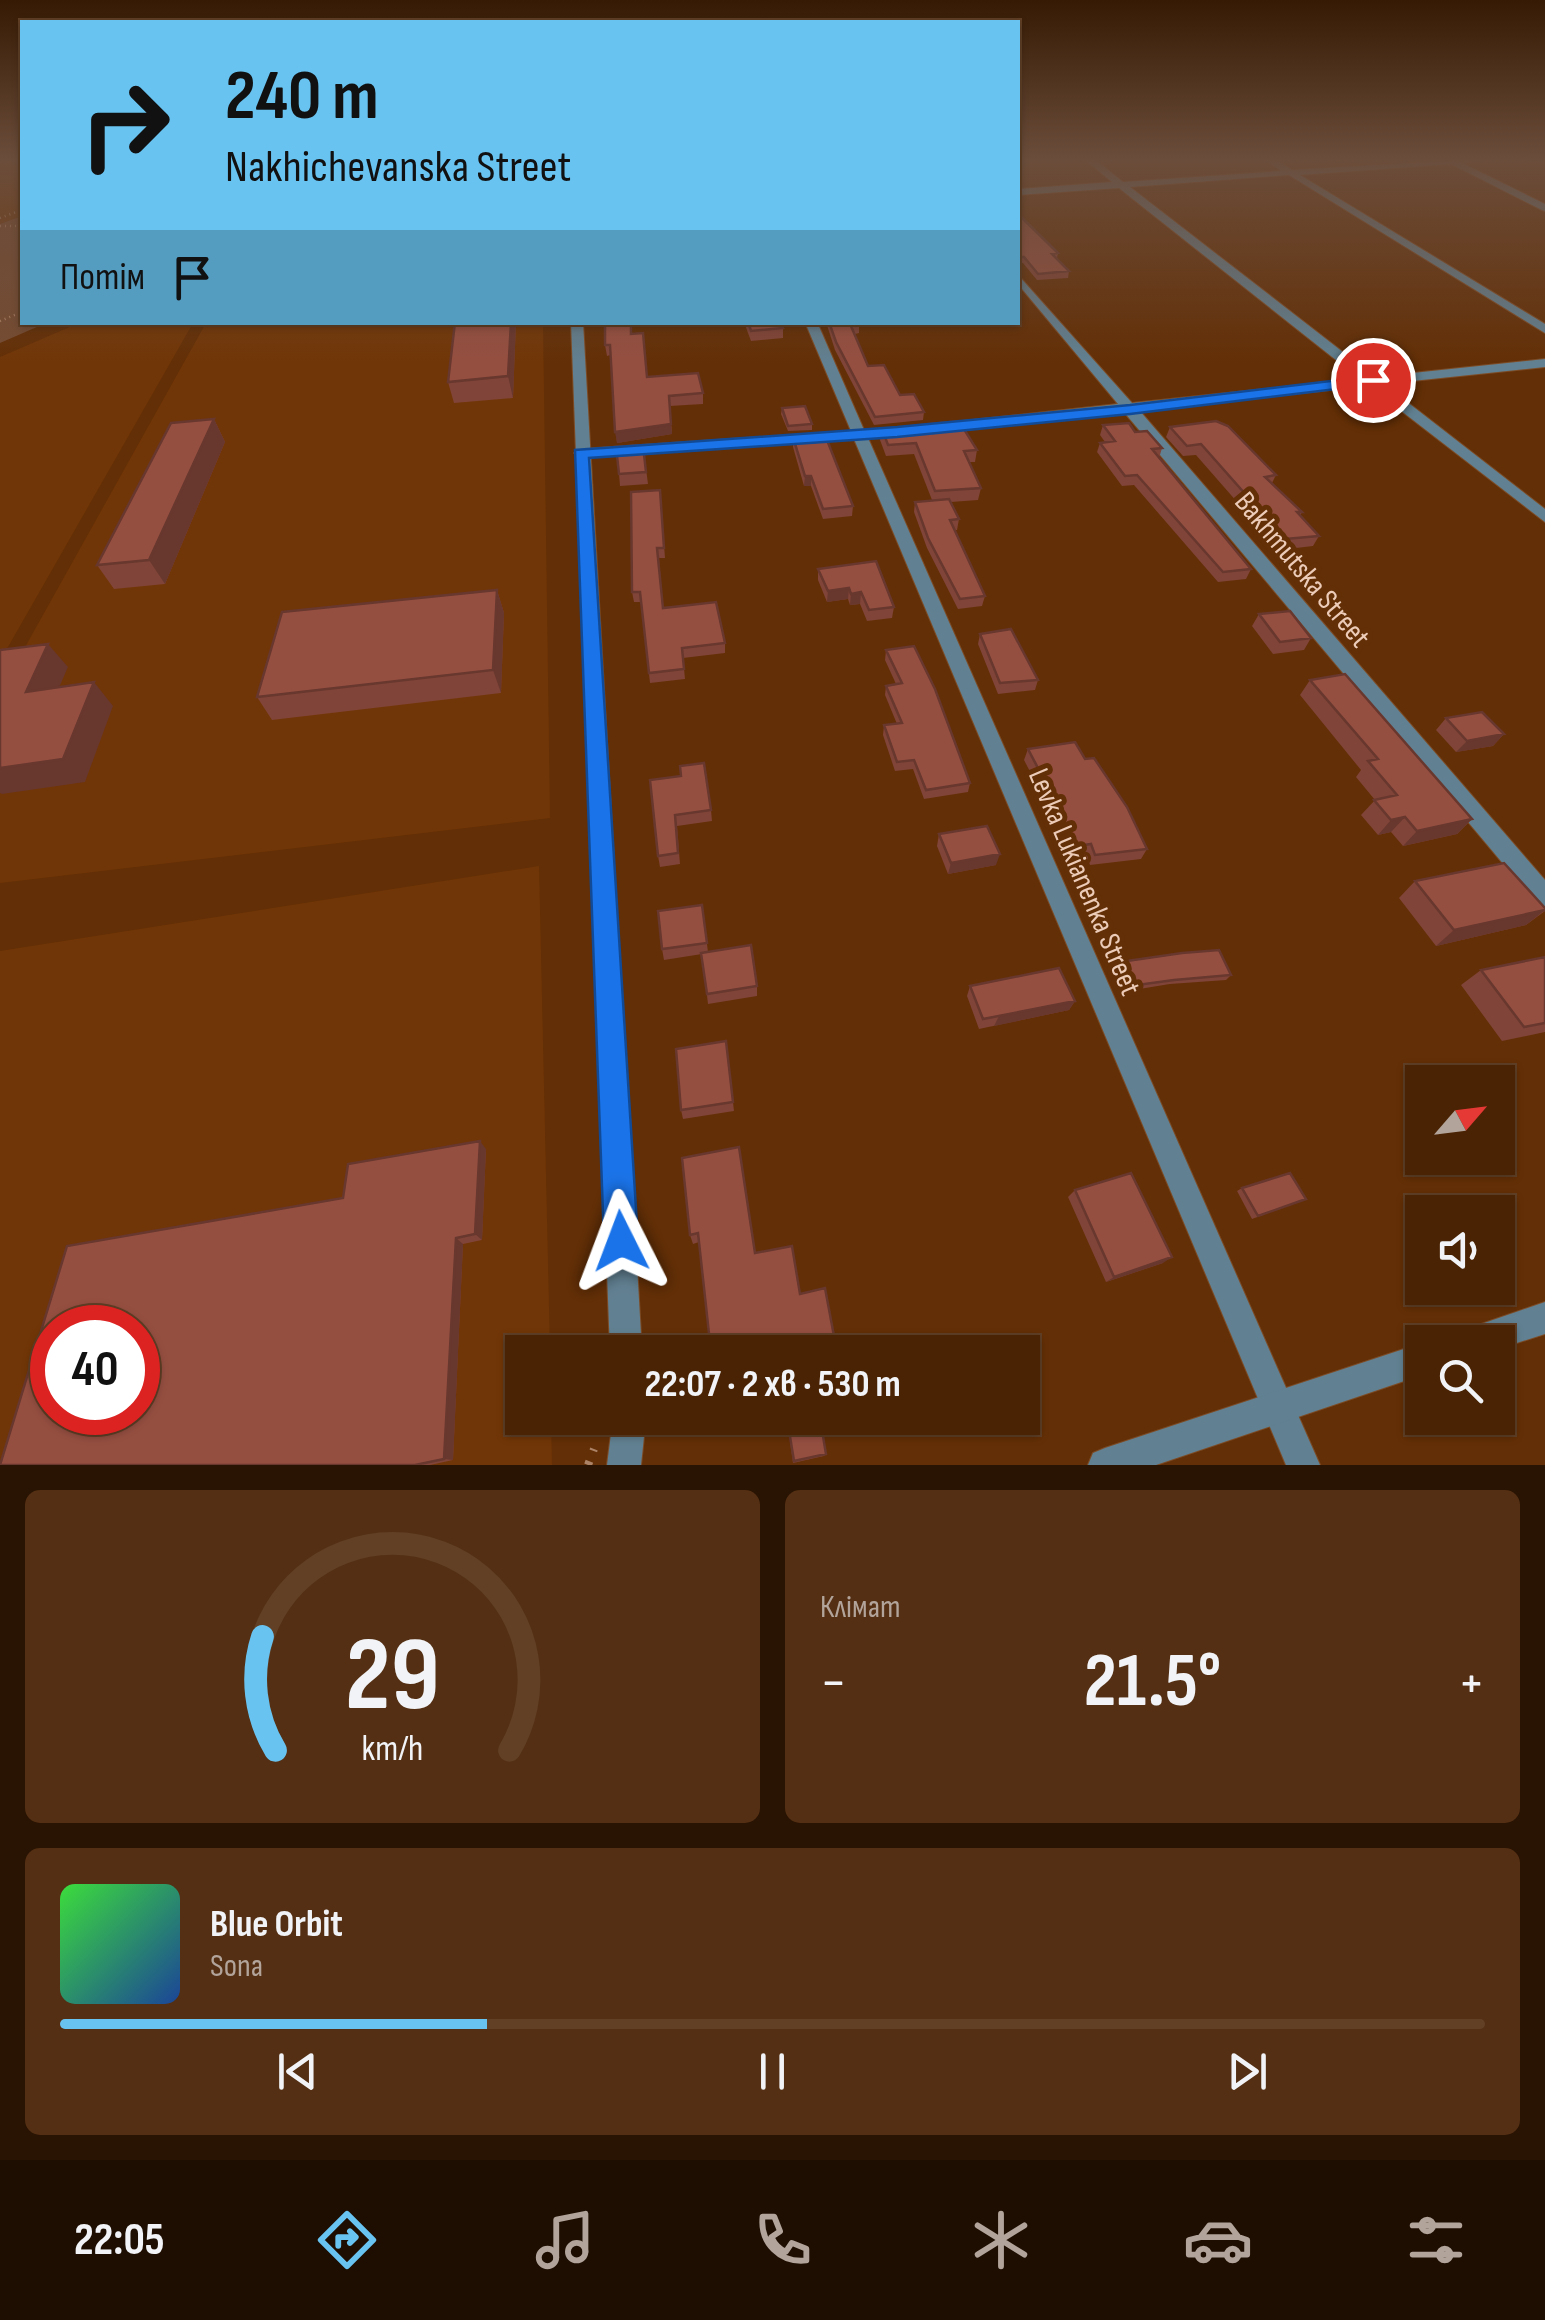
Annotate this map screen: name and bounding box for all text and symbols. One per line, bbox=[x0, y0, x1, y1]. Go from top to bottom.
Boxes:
text: 240 m bbox=[225, 55, 379, 139]
icon: right bbox=[60, 60, 190, 190]
text: Nakhichevanska Street bbox=[225, 140, 571, 195]
icon: arrive bbox=[165, 250, 220, 305]
text: Потім bbox=[60, 255, 145, 300]
pin bbox=[1331, 338, 1416, 423]
icon: arrive bbox=[1346, 353, 1401, 408]
street label: Bakhmutska Street bbox=[1227, 485, 1377, 655]
street label: Levka Lukianenka Street bbox=[1020, 763, 1148, 1001]
north arrow bbox=[1405, 1065, 1515, 1175]
map controls bbox=[1405, 1065, 1515, 1435]
position arrow bbox=[569, 1189, 673, 1293]
button: sound bbox=[1405, 1195, 1515, 1305]
speed limit sign: 40 bbox=[30, 1305, 160, 1435]
button: search bbox=[1405, 1325, 1515, 1435]
text: 22:07 · 2 хв · 530 m bbox=[644, 1362, 901, 1407]
text: Клімат bbox=[820, 1588, 901, 1627]
text: 29 bbox=[345, 1614, 440, 1739]
text: 21.5° bbox=[1084, 1637, 1221, 1728]
text: − bbox=[820, 1650, 847, 1717]
text: + bbox=[1458, 1650, 1485, 1717]
text: km/h bbox=[362, 1728, 423, 1771]
text: Blue Orbit bbox=[210, 1902, 343, 1947]
text: Sona bbox=[210, 1947, 263, 1986]
icon: previous bbox=[270, 2044, 325, 2099]
icon: pause bbox=[745, 2044, 800, 2099]
icon: next bbox=[1220, 2044, 1275, 2099]
icon: directions bbox=[312, 2205, 382, 2275]
icon: music bbox=[530, 2205, 600, 2275]
icon: phone bbox=[748, 2205, 818, 2275]
icon: climate bbox=[966, 2205, 1036, 2275]
icon: car bbox=[1183, 2205, 1253, 2275]
icon: filters bbox=[1401, 2205, 1471, 2275]
text: 22:05 bbox=[74, 2213, 165, 2268]

